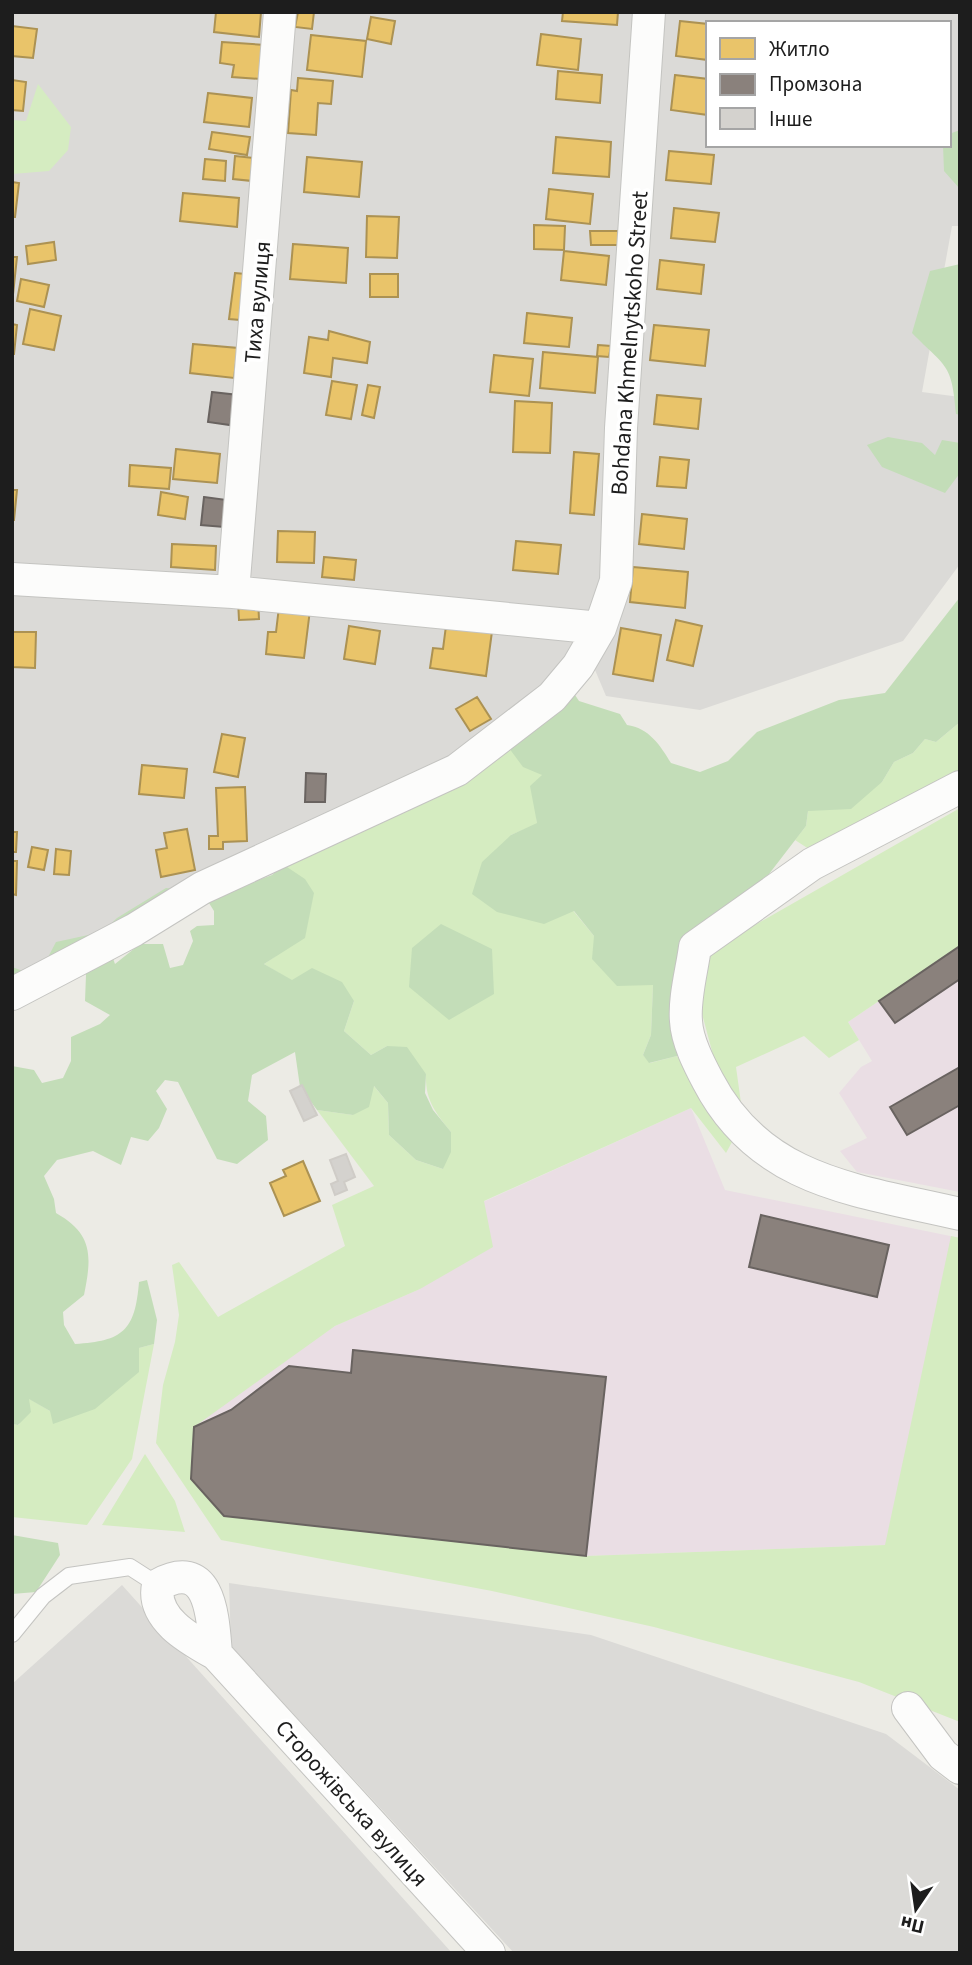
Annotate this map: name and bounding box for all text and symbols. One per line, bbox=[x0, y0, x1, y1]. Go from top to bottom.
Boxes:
legend bbox=[706, 21, 951, 147]
text: Житло bbox=[769, 34, 830, 64]
text: Промзона bbox=[769, 69, 862, 99]
text: Інше bbox=[769, 104, 812, 134]
street label: Bohdana Khmelnytskoho Street bbox=[602, 190, 657, 496]
street label: Тиха вулиця bbox=[236, 240, 279, 365]
street label: Сторожівська вулиця bbox=[267, 1712, 436, 1894]
north arrow bbox=[881, 1874, 951, 1944]
text: Пн bbox=[898, 1908, 927, 1940]

